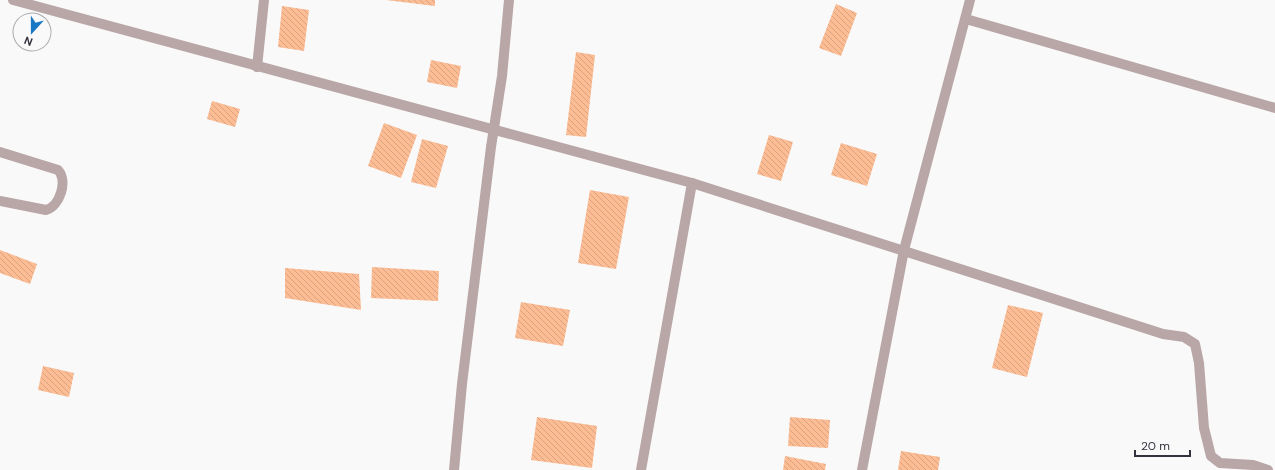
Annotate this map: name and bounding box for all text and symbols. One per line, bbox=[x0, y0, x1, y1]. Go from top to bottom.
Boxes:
north arrow bbox=[12, 12, 52, 52]
text: N bbox=[22, 33, 35, 49]
scale bar bbox=[1135, 432, 1190, 458]
text: 20 m bbox=[1141, 438, 1170, 454]

